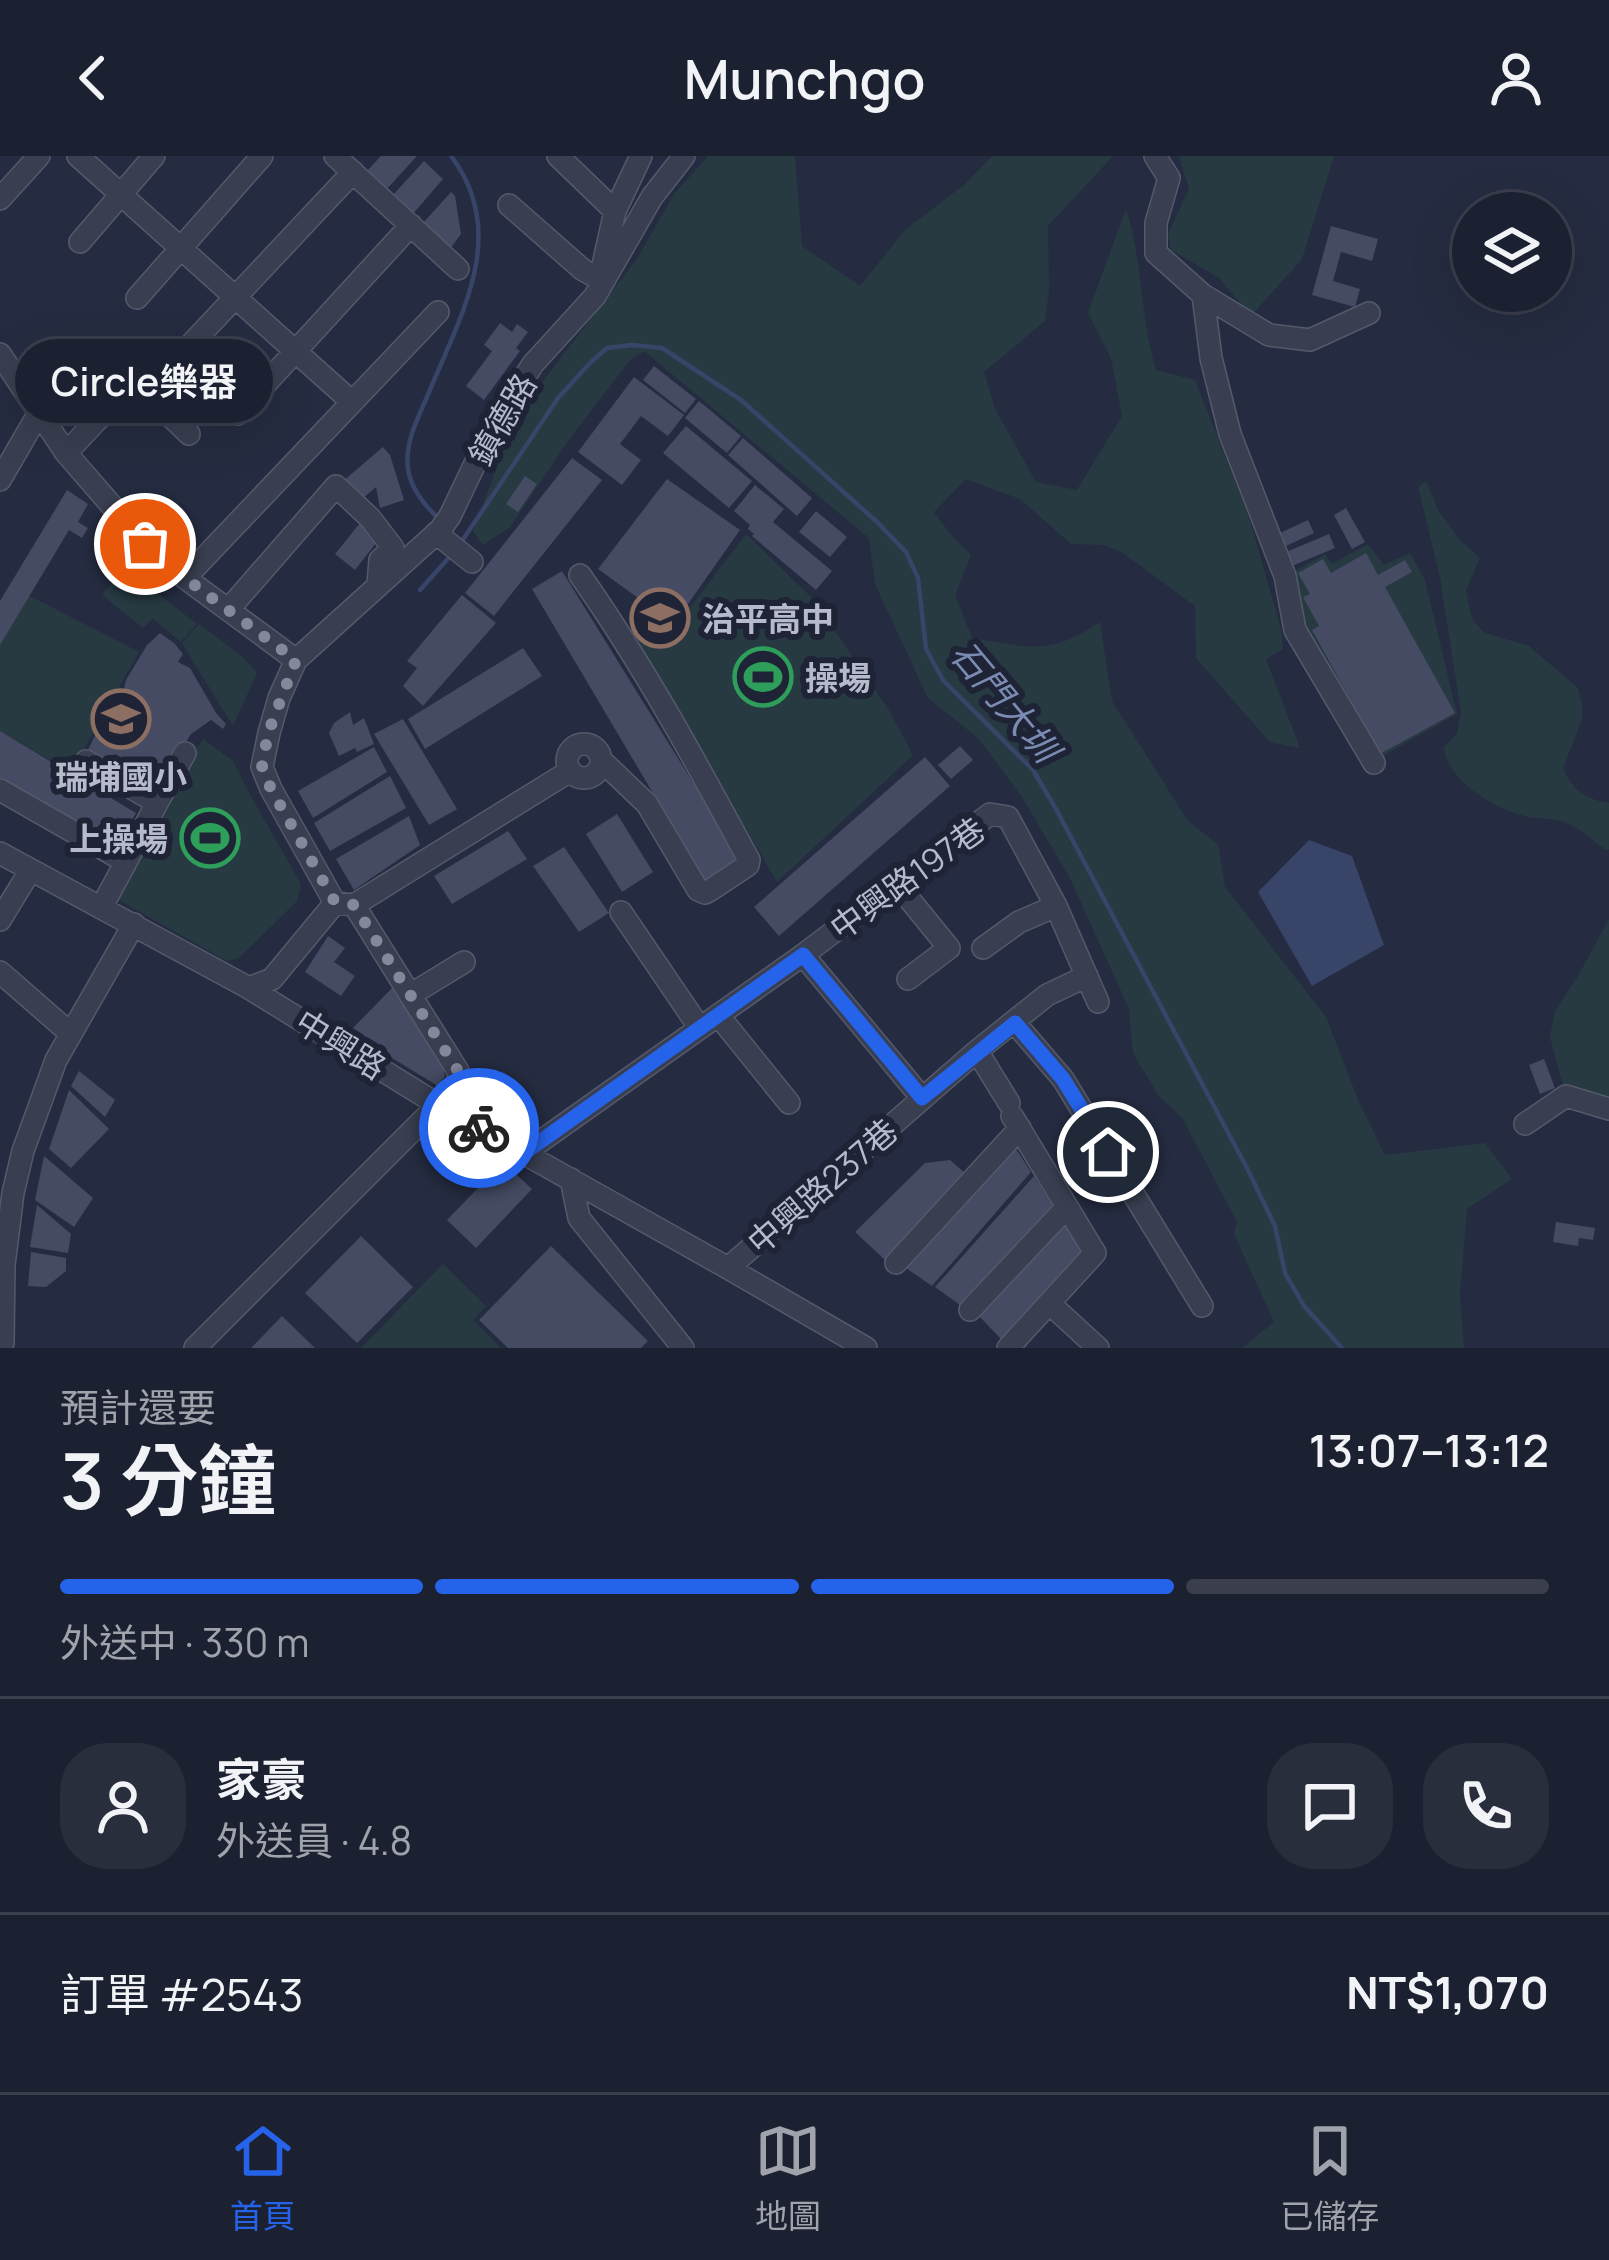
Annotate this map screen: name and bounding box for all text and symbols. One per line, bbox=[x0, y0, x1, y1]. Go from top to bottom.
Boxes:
text: Munchgo bbox=[684, 41, 925, 115]
icon: back bbox=[60, 45, 126, 111]
icon: person bbox=[1483, 45, 1549, 111]
map controls bbox=[1452, 192, 1572, 312]
button: layers bbox=[1452, 192, 1572, 312]
callout: Circle樂器 bbox=[16, 340, 274, 424]
text: Circle樂器 bbox=[51, 354, 237, 408]
street label: 鎮德路 bbox=[458, 365, 546, 473]
pin bbox=[94, 493, 196, 595]
icon: bag bbox=[112, 511, 178, 577]
school or university icon: 治平高中 bbox=[629, 587, 691, 649]
place label: 治平高中 bbox=[702, 596, 834, 641]
water label: 石門大圳 bbox=[940, 630, 1073, 776]
sports icon: 操場 bbox=[732, 646, 794, 708]
place label: 操場 bbox=[805, 655, 871, 700]
school or university icon: 瑞埔國小 bbox=[90, 688, 152, 750]
place label: 瑞埔國小 bbox=[55, 754, 187, 799]
street label: 中興路197巷 bbox=[820, 806, 994, 950]
sports icon: 上操場 bbox=[179, 807, 241, 869]
place label: 上操場 bbox=[69, 816, 168, 861]
street label: 中興路 bbox=[287, 999, 395, 1089]
courier bbox=[419, 1068, 539, 1188]
icon: bike bbox=[446, 1095, 512, 1161]
pin bbox=[1057, 1101, 1159, 1203]
street label: 中興路237巷 bbox=[737, 1108, 907, 1264]
icon: home bbox=[1075, 1119, 1141, 1185]
text: 預計還要 bbox=[60, 1380, 216, 1434]
text: 13:07–13:12 bbox=[1309, 1419, 1549, 1481]
text: 3 分鐘 bbox=[60, 1426, 276, 1532]
text: 外送中 · 330 m bbox=[60, 1615, 309, 1669]
button: person bbox=[60, 1743, 186, 1869]
button: chat bbox=[1267, 1743, 1393, 1869]
button: phone bbox=[1423, 1743, 1549, 1869]
text: 家豪 bbox=[216, 1748, 306, 1810]
text: 外送員 · 4.8 bbox=[216, 1813, 412, 1867]
text: NT$1,070 bbox=[1346, 1961, 1549, 2023]
text: 訂單 #2543 bbox=[60, 1963, 303, 2025]
tab: 首頁 bbox=[230, 2118, 296, 2238]
tab: 地圖 bbox=[755, 2118, 821, 2238]
tab: 已儲存 bbox=[1280, 2118, 1379, 2238]

